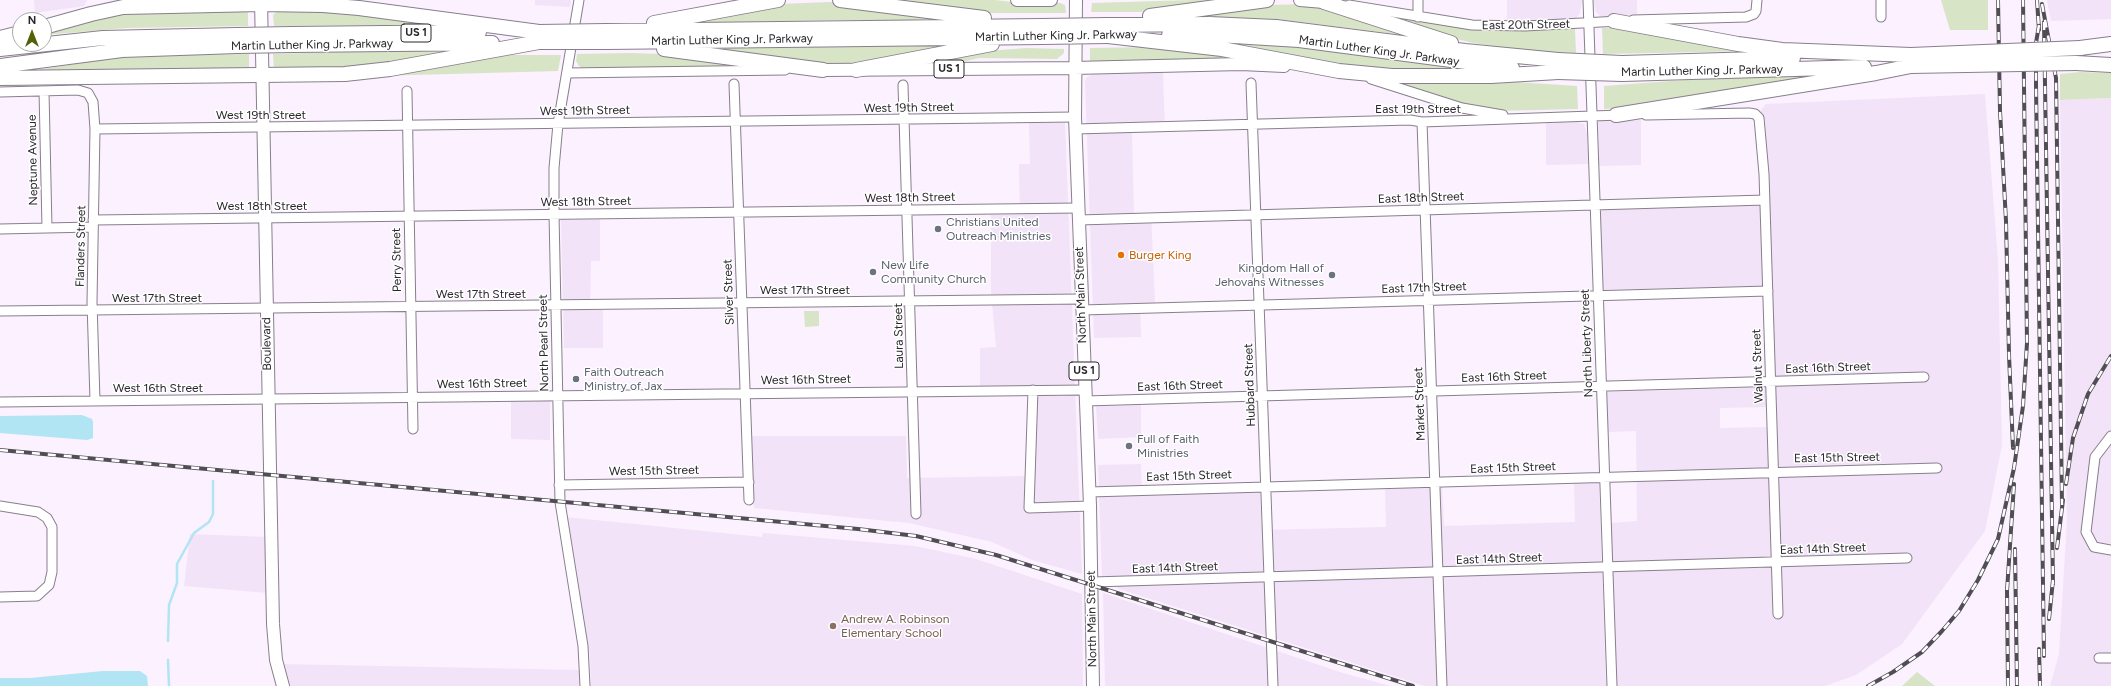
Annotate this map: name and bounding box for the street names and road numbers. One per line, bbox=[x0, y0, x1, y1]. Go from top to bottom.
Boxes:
street label: East 20th Street bbox=[1482, 17, 1570, 33]
road number: US 1 bbox=[401, 24, 431, 42]
street label: Martin Luther King Jr. Parkway bbox=[975, 27, 1137, 45]
street label: Martin Luther King Jr. Parkway bbox=[651, 31, 813, 49]
street label: Martin Luther King Jr. Parkway bbox=[1298, 33, 1460, 69]
street label: Martin Luther King Jr. Parkway bbox=[231, 36, 393, 54]
road number: US 1 bbox=[934, 60, 964, 78]
street label: Martin Luther King Jr. Parkway bbox=[1621, 62, 1783, 80]
street label: West 19th Street bbox=[864, 100, 954, 116]
street label: East 19th Street bbox=[1375, 102, 1461, 116]
street label: West 19th Street bbox=[540, 103, 630, 119]
street label: West 19th Street bbox=[216, 108, 306, 122]
street label: Neptune Avenue bbox=[25, 114, 41, 206]
street label: East 18th Street bbox=[1378, 189, 1464, 207]
street label: West 18th Street bbox=[864, 190, 956, 206]
street label: West 18th Street bbox=[540, 194, 632, 210]
street label: West 18th Street bbox=[217, 199, 307, 213]
street label: Flanders Street bbox=[73, 205, 89, 287]
street label: Perry Street bbox=[389, 228, 405, 292]
street label: North Main Street bbox=[1072, 246, 1090, 344]
street label: Silver Street bbox=[721, 259, 737, 325]
street label: East 17th Street bbox=[1381, 279, 1467, 297]
street label: West 17th Street bbox=[760, 283, 850, 297]
street label: West 17th Street bbox=[436, 287, 526, 301]
street label: North Liberty Street bbox=[1578, 288, 1596, 398]
street label: West 17th Street bbox=[112, 291, 202, 305]
street label: North Pearl Street bbox=[536, 294, 552, 392]
street label: Laura Street bbox=[891, 303, 907, 369]
street label: Boulevard bbox=[259, 317, 275, 371]
street label: Walnut Street bbox=[1750, 329, 1766, 403]
street label: Hubbard Street bbox=[1241, 343, 1259, 427]
street label: East 16th Street bbox=[1785, 359, 1871, 377]
road number: US 1 bbox=[1069, 362, 1099, 380]
street label: Market Street bbox=[1412, 367, 1428, 441]
street label: East 16th Street bbox=[1461, 368, 1547, 386]
street label: West 16th Street bbox=[761, 372, 851, 388]
street label: West 16th Street bbox=[437, 376, 527, 392]
street label: East 16th Street bbox=[1137, 377, 1223, 395]
street label: West 16th Street bbox=[113, 381, 203, 395]
street label: East 15th Street bbox=[1794, 450, 1880, 466]
street label: East 15th Street bbox=[1470, 459, 1556, 477]
street label: West 15th Street bbox=[609, 463, 699, 479]
street label: East 15th Street bbox=[1146, 467, 1232, 485]
street label: East 14th Street bbox=[1780, 540, 1866, 558]
street label: East 14th Street bbox=[1456, 550, 1542, 568]
street label: East 14th Street bbox=[1132, 559, 1218, 577]
street label: North Main Street bbox=[1084, 570, 1100, 668]

